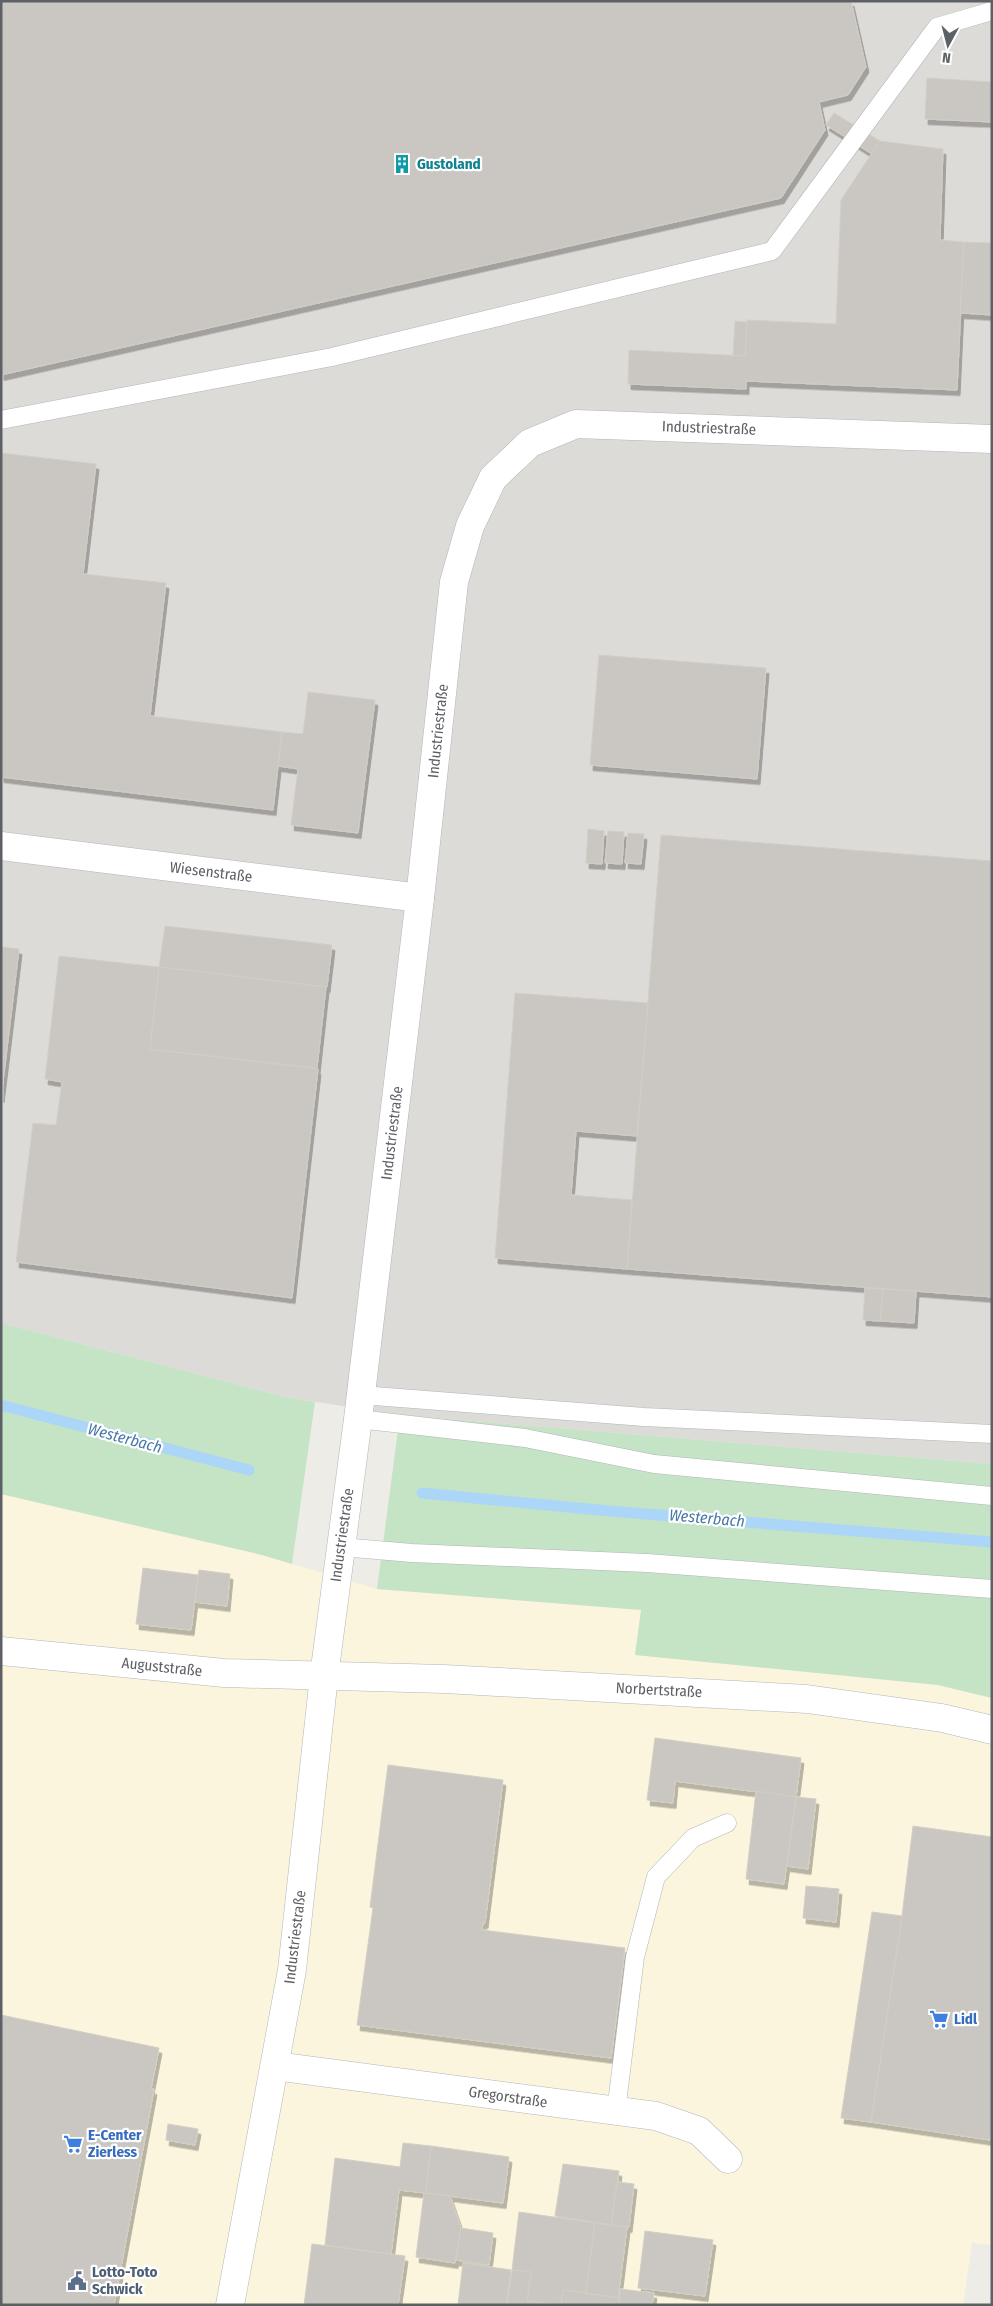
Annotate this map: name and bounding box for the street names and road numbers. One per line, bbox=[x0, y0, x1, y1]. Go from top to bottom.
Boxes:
street label: Industriestraße bbox=[662, 417, 756, 439]
street label: Industriestraße bbox=[424, 683, 452, 779]
street label: Wiesenstraße bbox=[169, 858, 253, 886]
street label: Industriestraße bbox=[377, 1085, 407, 1181]
street label: Industriestraße bbox=[327, 1487, 357, 1583]
street label: Auguststraße bbox=[121, 1654, 203, 1680]
street label: Norbertstraße bbox=[615, 1679, 703, 1701]
street label: Industriestraße bbox=[280, 1889, 310, 1985]
street label: Gregorstraße bbox=[467, 2083, 549, 2111]

